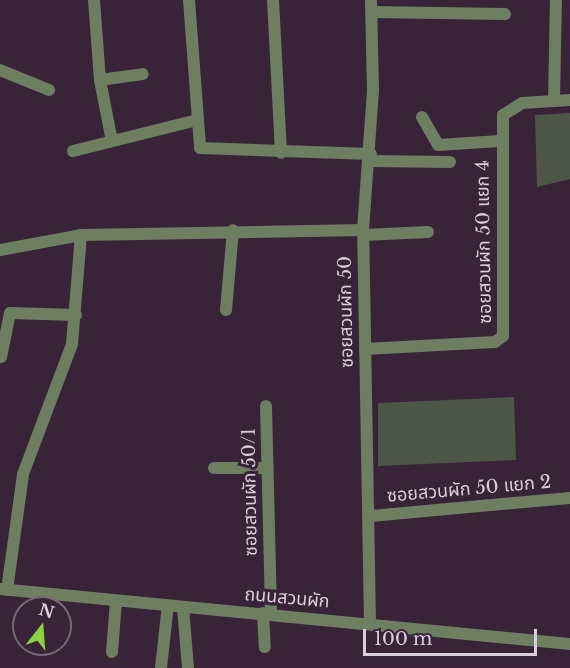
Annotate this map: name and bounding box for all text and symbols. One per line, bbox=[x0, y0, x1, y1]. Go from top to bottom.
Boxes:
street label: ซอยสวนผัก 50 แยก 4 bbox=[472, 160, 496, 324]
street label: ซอยสวนผัก 50 bbox=[334, 256, 358, 368]
street label: ซอยสวนผัก 50/1 bbox=[238, 428, 262, 556]
street label: ซอยสวนผัก 50 แยก 2 bbox=[386, 471, 552, 507]
street label: ถนนสวนผัก bbox=[243, 584, 331, 612]
north arrow bbox=[12, 596, 72, 656]
text: N bbox=[37, 599, 57, 622]
scale bar bbox=[366, 617, 540, 655]
text: 100 m bbox=[374, 628, 432, 650]

